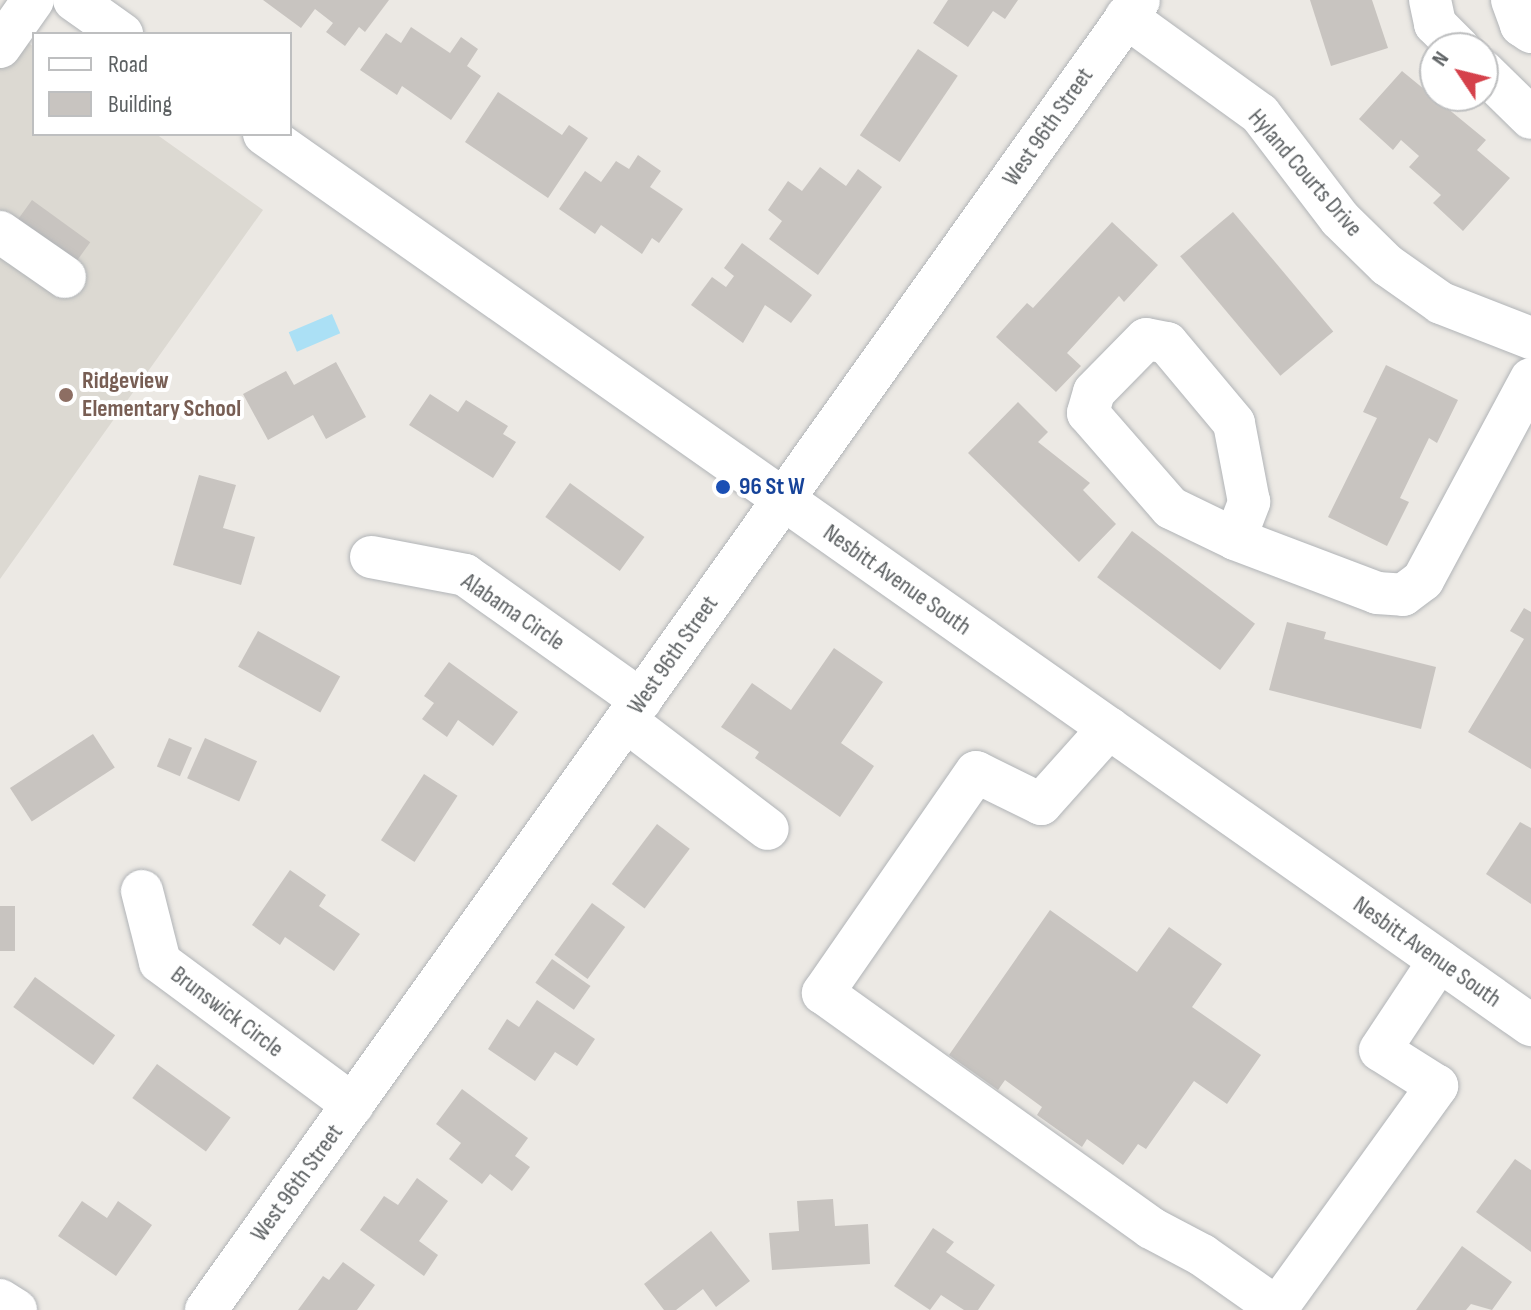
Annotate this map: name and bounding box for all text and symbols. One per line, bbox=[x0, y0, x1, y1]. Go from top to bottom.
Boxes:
legend bbox=[32, 32, 292, 136]
north arrow bbox=[1419, 32, 1499, 112]
text: N bbox=[1426, 47, 1455, 72]
text: Road bbox=[108, 50, 148, 79]
street label: West 96th Street bbox=[997, 62, 1099, 192]
text: Building bbox=[108, 90, 172, 119]
street label: Hyland Courts Drive bbox=[1242, 103, 1368, 243]
place label: Ridgeview Elementary School bbox=[82, 367, 241, 423]
marker: Ridgeview Elementary School bbox=[57, 386, 75, 404]
place label: 96 St W bbox=[739, 473, 805, 501]
marker: 96 St W bbox=[714, 478, 732, 496]
street label: Nesbitt Avenue South bbox=[818, 518, 976, 642]
street label: Alabama Circle bbox=[456, 567, 570, 657]
street label: West 96th Street bbox=[622, 590, 724, 720]
street label: Nesbitt Avenue South bbox=[1348, 890, 1506, 1014]
street label: Brunswick Circle bbox=[165, 960, 289, 1064]
street label: West 96th Street bbox=[245, 1119, 349, 1247]

